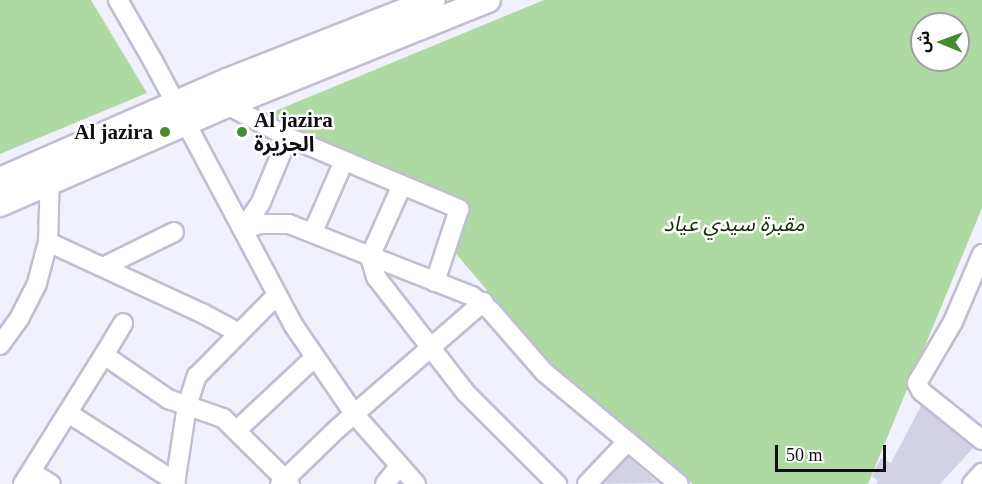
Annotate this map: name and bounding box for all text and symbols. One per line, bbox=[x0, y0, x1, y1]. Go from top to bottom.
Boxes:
north arrow bbox=[910, 12, 970, 72]
text: ش bbox=[915, 31, 932, 53]
place label: Al jazira الجزيرة bbox=[254, 107, 333, 157]
place label: Al jazira bbox=[74, 119, 153, 145]
marker: Al jazira bbox=[158, 125, 172, 139]
marker: Al jazira الجزيرة bbox=[235, 125, 249, 139]
park label: مقبرة سيدي عياد bbox=[663, 211, 805, 237]
scale bar bbox=[778, 433, 889, 471]
text: 50 m bbox=[786, 445, 823, 465]

